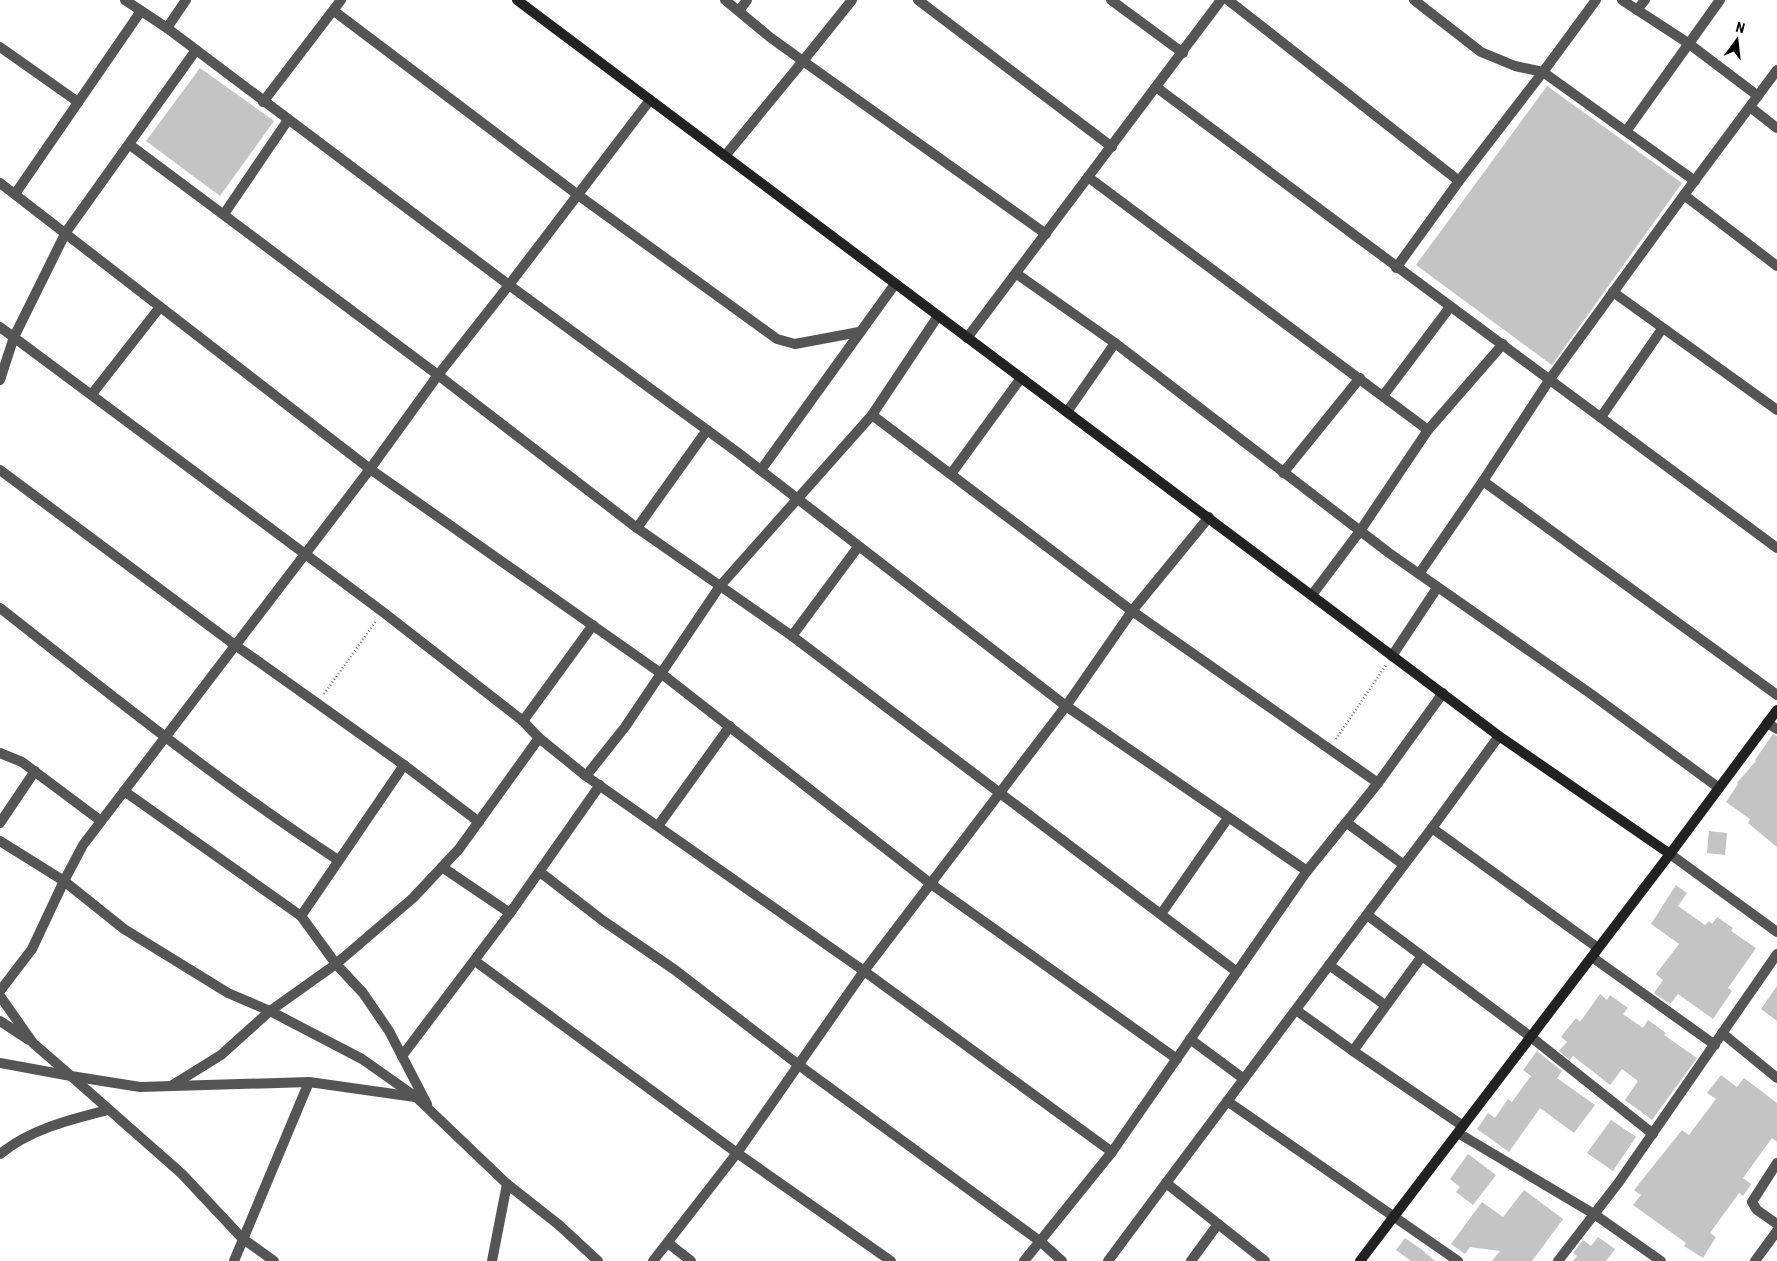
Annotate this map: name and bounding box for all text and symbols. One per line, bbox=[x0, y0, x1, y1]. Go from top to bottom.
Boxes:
north arrow bbox=[1712, 15, 1762, 65]
text: N bbox=[1734, 19, 1747, 36]

